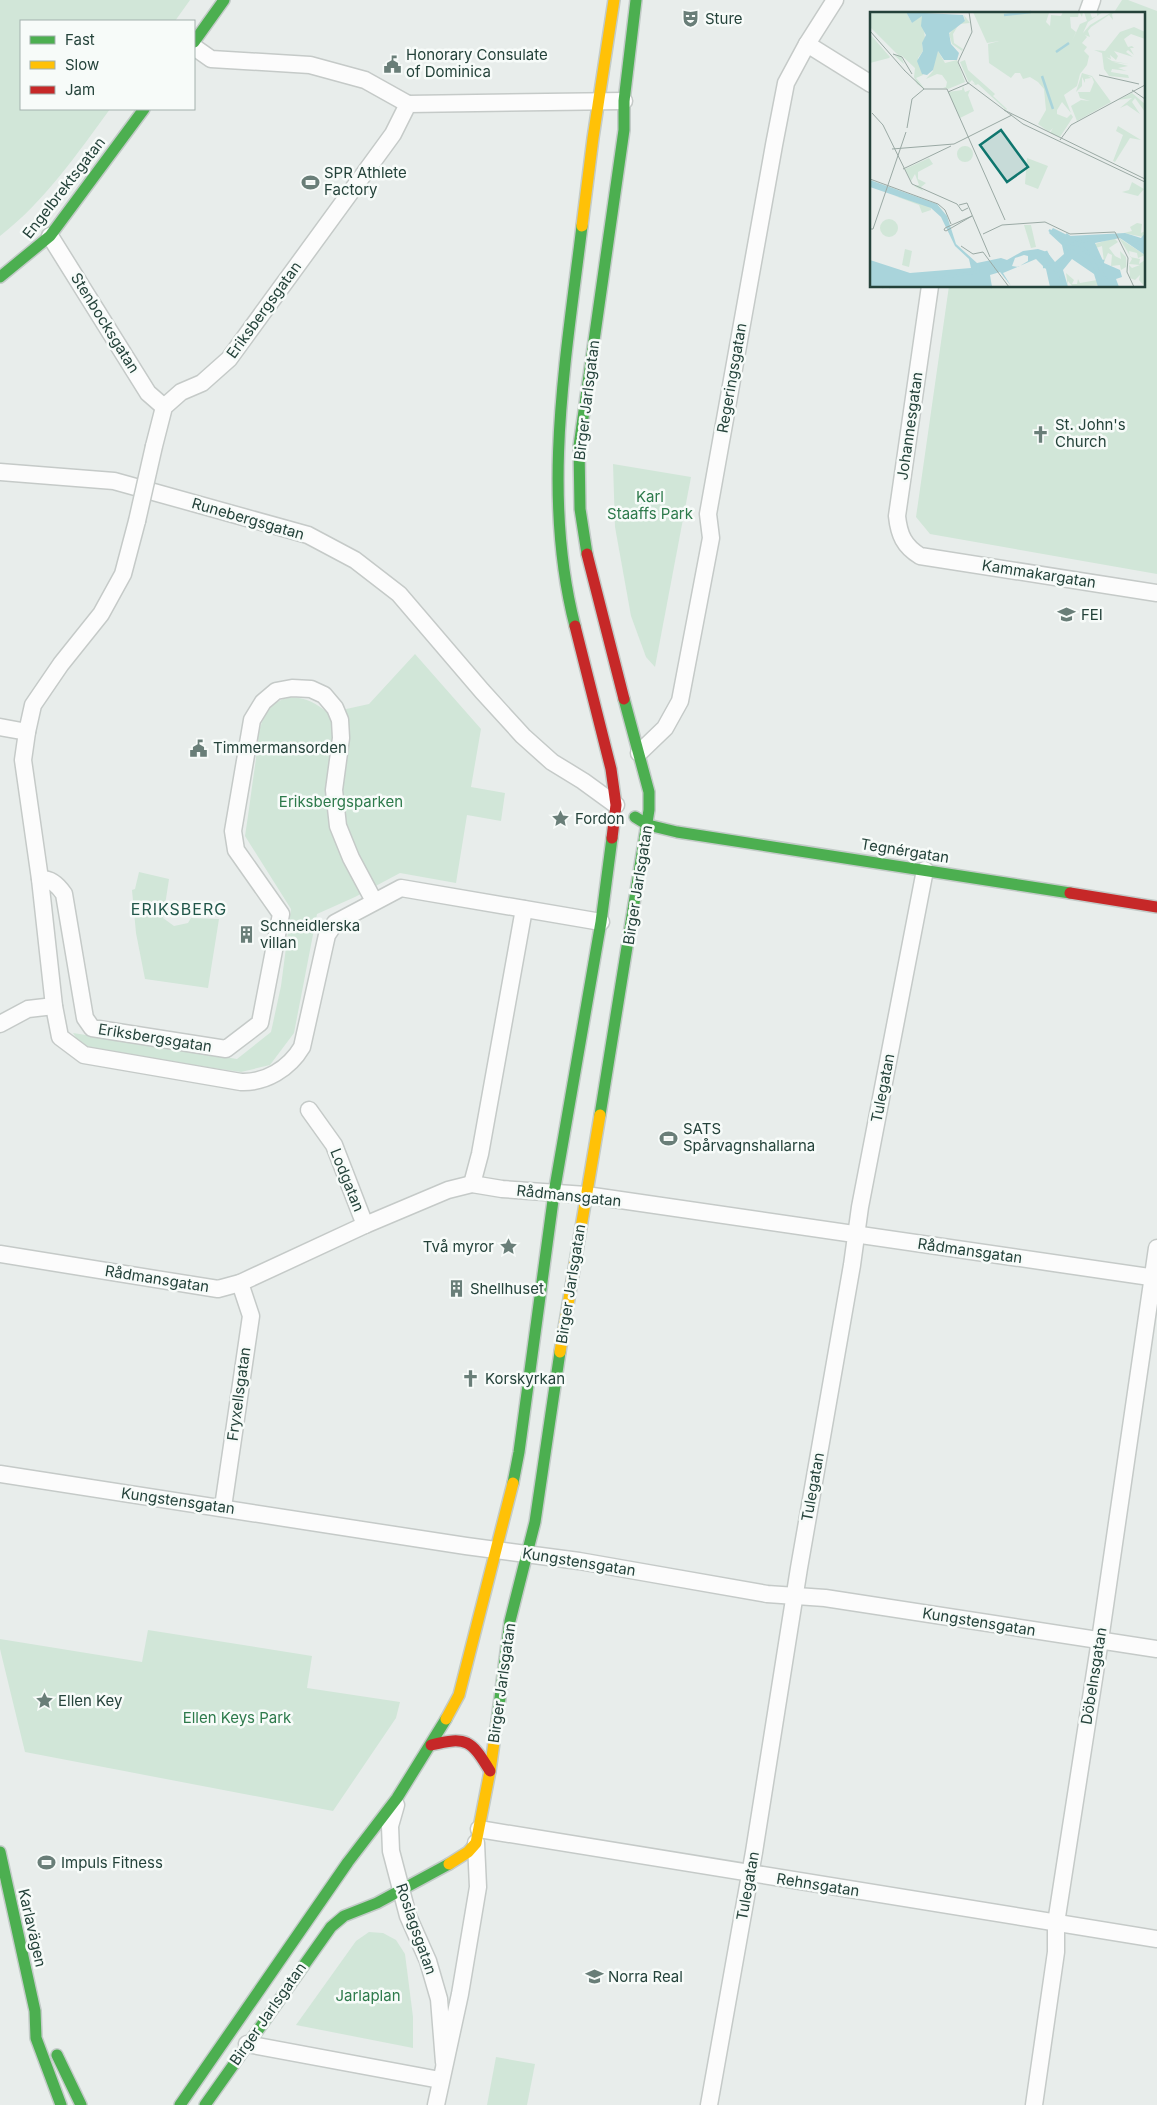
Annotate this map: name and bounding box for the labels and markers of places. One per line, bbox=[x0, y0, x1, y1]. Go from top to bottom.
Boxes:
theatre icon: Sture bbox=[681, 9, 701, 29]
place label: Sture bbox=[705, 9, 743, 28]
place label: Honorary Consulate of Dominica bbox=[406, 45, 548, 81]
public building icon: Honorary Consulate of Dominica bbox=[382, 54, 402, 74]
place label: SPR Athlete Factory bbox=[324, 163, 407, 199]
sports icon: SPR Athlete Factory bbox=[300, 172, 320, 192]
place label: St. John's Church bbox=[1055, 415, 1126, 451]
church icon: St. John's Church bbox=[1031, 424, 1051, 444]
school or university icon: FEI bbox=[1057, 605, 1077, 625]
place label: FEI bbox=[1081, 605, 1103, 624]
public building icon: Timmermansorden bbox=[189, 738, 209, 758]
place label: Timmermansorden bbox=[213, 738, 347, 757]
place icon: Fordon bbox=[551, 809, 571, 829]
place label: Fordon bbox=[575, 809, 625, 828]
place label: Schneidlerska villan bbox=[260, 916, 360, 952]
building icon: Schneidlerska villan bbox=[236, 925, 256, 945]
place label: SATS Spårvagnshallarna bbox=[683, 1119, 815, 1155]
sports icon: SATS Spårvagnshallarna bbox=[659, 1128, 679, 1148]
place label: Två myror bbox=[423, 1237, 494, 1256]
place icon: Två myror bbox=[498, 1237, 518, 1257]
building icon: Shellhuset bbox=[446, 1279, 466, 1299]
place label: Shellhuset bbox=[470, 1279, 544, 1298]
church icon: Korskyrkan bbox=[461, 1369, 481, 1389]
place label: Korskyrkan bbox=[485, 1369, 565, 1388]
place icon: Ellen Key bbox=[34, 1691, 54, 1711]
place label: Ellen Key bbox=[58, 1691, 123, 1710]
sports icon: Impuls Fitness bbox=[37, 1853, 57, 1873]
place label: Impuls Fitness bbox=[61, 1853, 163, 1872]
school or university icon: Norra Real bbox=[584, 1967, 604, 1987]
place label: Norra Real bbox=[608, 1967, 683, 1986]

